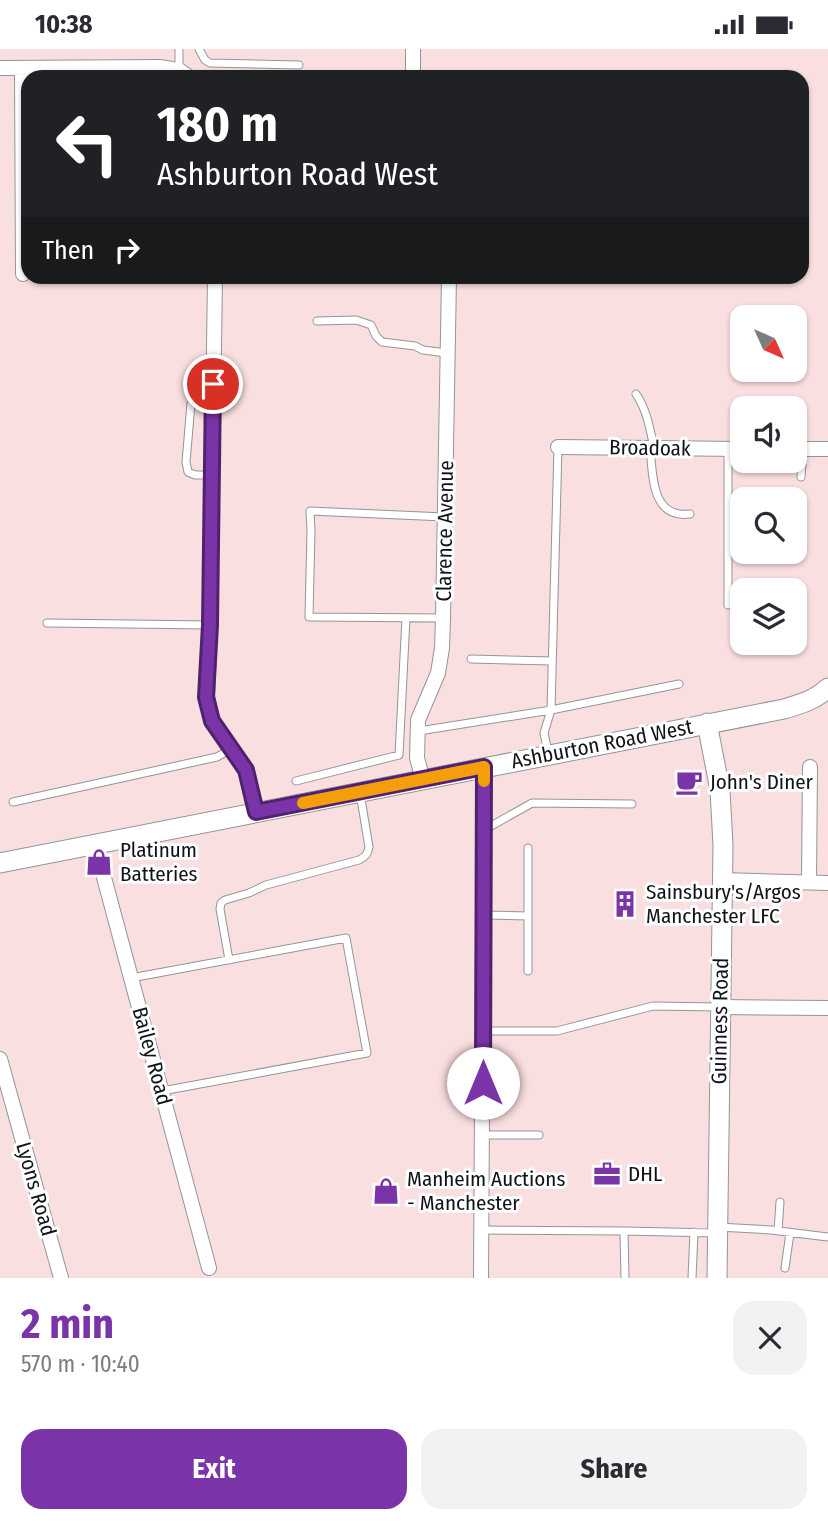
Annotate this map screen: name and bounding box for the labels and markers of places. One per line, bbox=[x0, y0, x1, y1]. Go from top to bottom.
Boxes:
pin bbox=[183, 354, 243, 414]
cafe icon: John's Diner bbox=[674, 767, 704, 797]
place label: John's Diner bbox=[710, 769, 814, 795]
place label: Platinum Batteries bbox=[120, 837, 198, 887]
shop icon: Platinum Batteries bbox=[84, 847, 114, 877]
place label: Sainsbury's/Argos Manchester LFC bbox=[646, 879, 801, 929]
building icon: Sainsbury's/Argos Manchester LFC bbox=[610, 889, 640, 919]
office icon: DHL bbox=[592, 1159, 622, 1189]
place label: DHL bbox=[628, 1161, 663, 1187]
place label: Manheim Auctions - Manchester bbox=[407, 1166, 565, 1216]
shop icon: Manheim Auctions - Manchester bbox=[371, 1176, 401, 1206]

